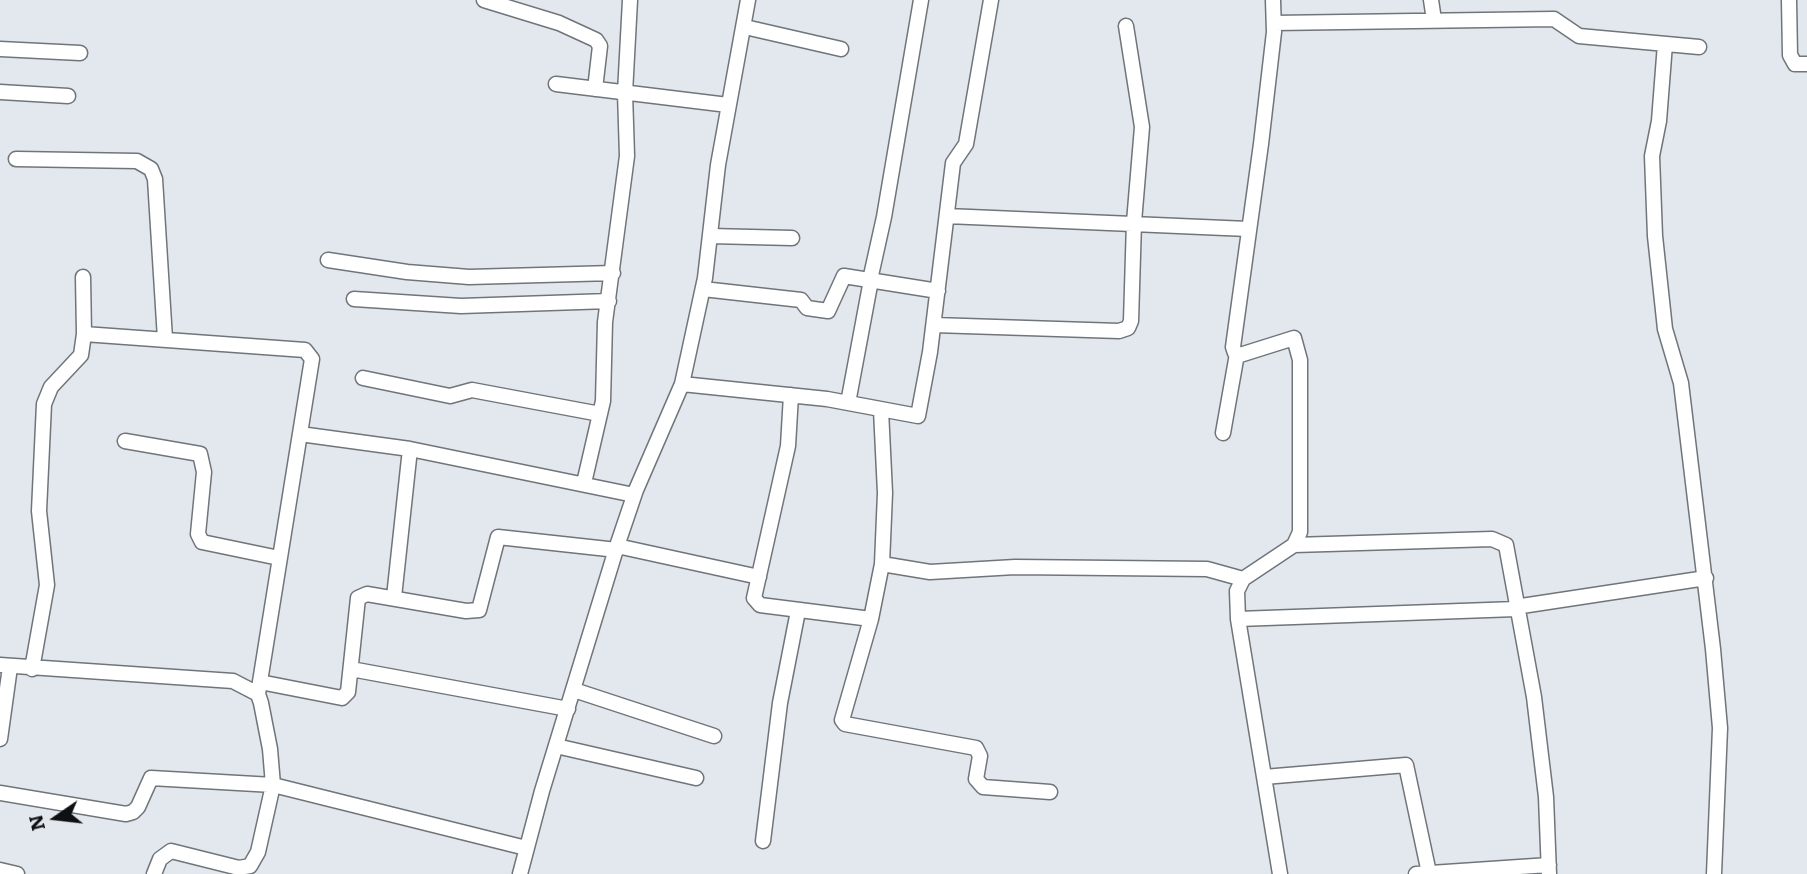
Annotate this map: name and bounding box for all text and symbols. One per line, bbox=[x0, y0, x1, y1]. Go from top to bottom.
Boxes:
north arrow bbox=[21, 783, 91, 853]
text: N bbox=[20, 812, 51, 834]

